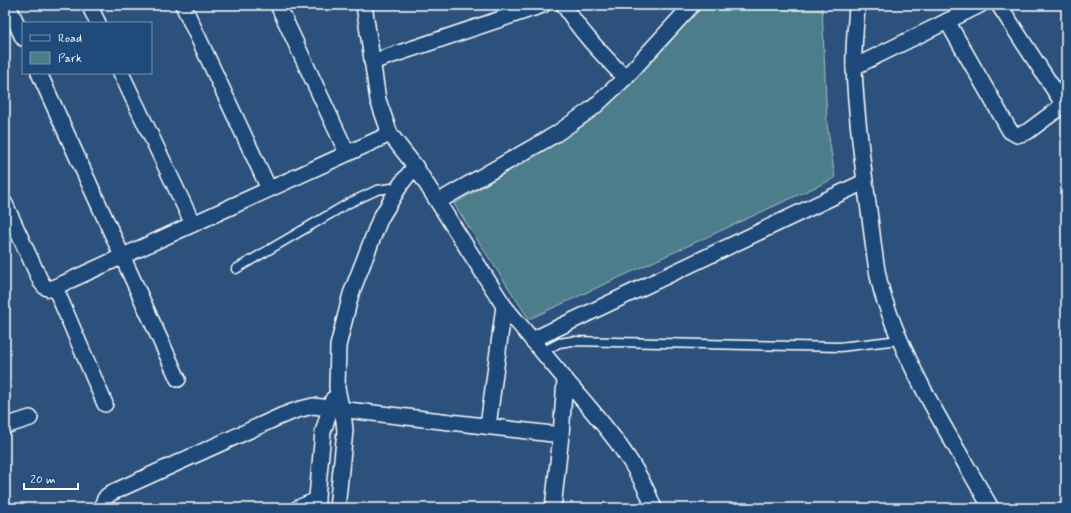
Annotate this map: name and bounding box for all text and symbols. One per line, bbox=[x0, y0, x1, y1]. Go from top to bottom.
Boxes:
legend bbox=[22, 22, 152, 74]
text: Road bbox=[58, 31, 82, 47]
text: Park bbox=[58, 51, 82, 67]
scale bar bbox=[24, 465, 78, 491]
text: 20 m bbox=[30, 472, 56, 488]

